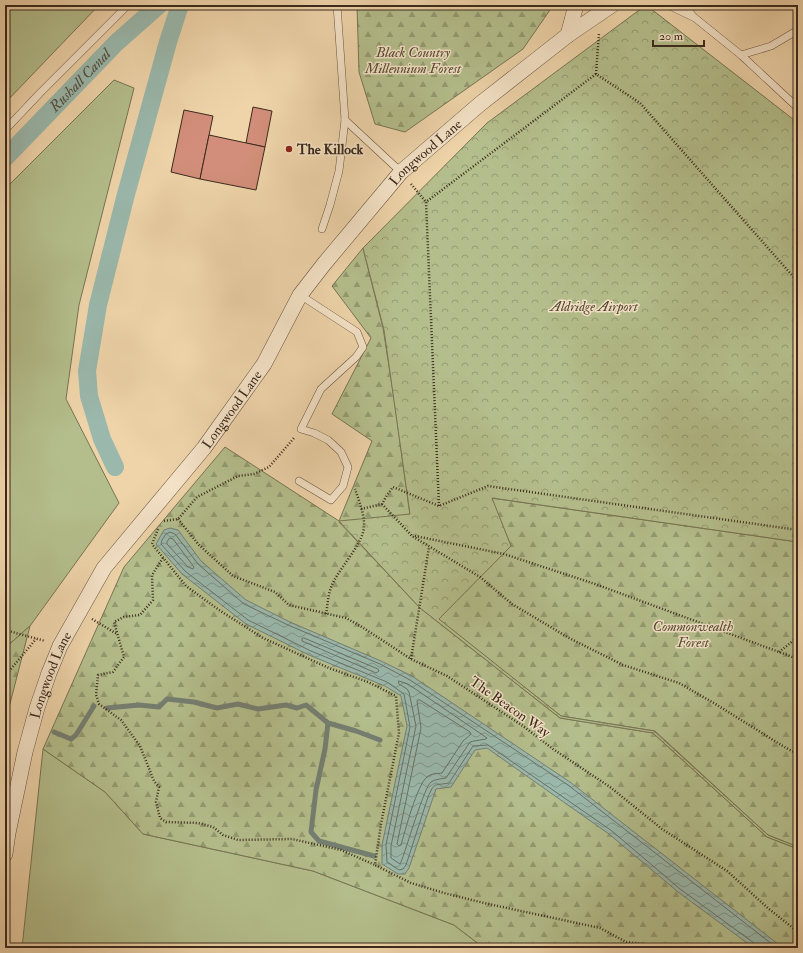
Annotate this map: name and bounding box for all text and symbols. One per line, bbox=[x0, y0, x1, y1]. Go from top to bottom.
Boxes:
scale bar bbox=[653, 22, 704, 48]
text: 20 m bbox=[659, 29, 684, 44]
water label: Rushall Canal bbox=[44, 44, 116, 117]
park label: Black Country Millennium Forest bbox=[364, 44, 462, 77]
street label: Longwood Lane bbox=[385, 115, 465, 189]
place label: The Killock bbox=[296, 141, 364, 158]
marker: The Killock bbox=[284, 144, 294, 154]
park label: Aldridge Airport bbox=[548, 298, 639, 315]
street label: Longwood Lane bbox=[198, 367, 265, 452]
park label: Commonwealth Forest bbox=[653, 618, 733, 651]
street label: Longwood Lane bbox=[26, 628, 75, 720]
street label: The Beacon Way bbox=[466, 673, 554, 742]

